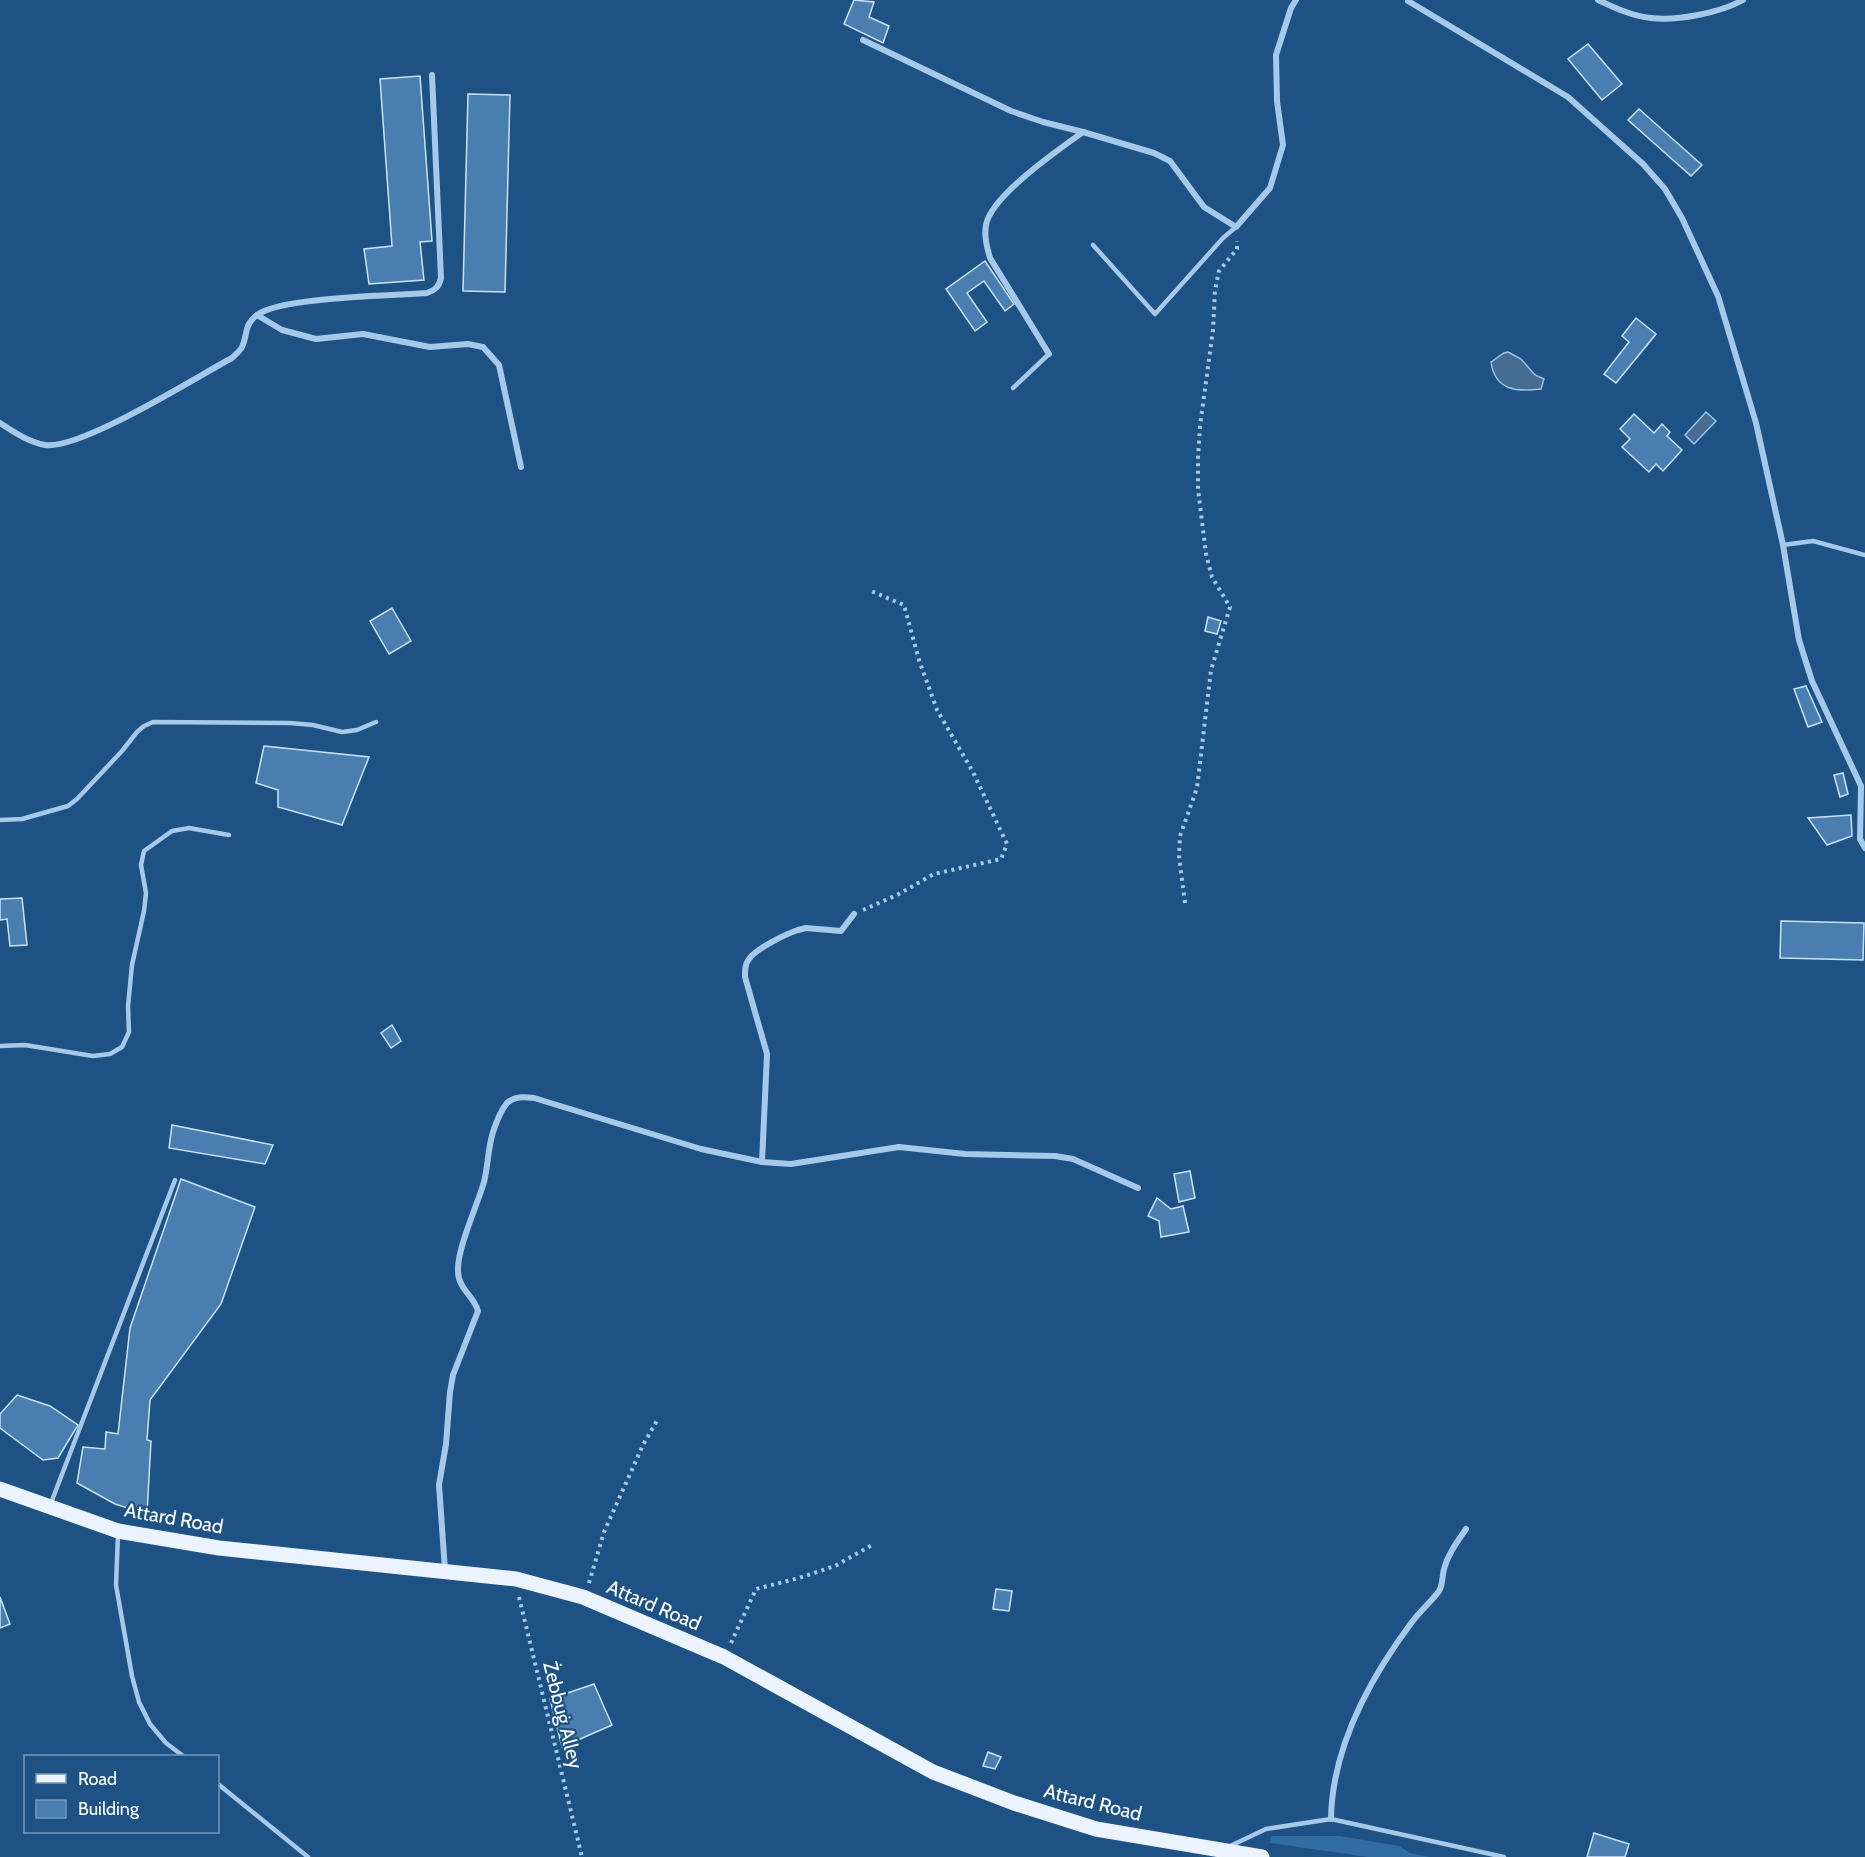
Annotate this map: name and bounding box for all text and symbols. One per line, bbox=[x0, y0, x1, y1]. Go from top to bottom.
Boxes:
street label: Attard Road bbox=[123, 1498, 225, 1538]
street label: Attard Road bbox=[603, 1574, 705, 1636]
street label: Żebbuġ Alley bbox=[538, 1659, 588, 1771]
legend bbox=[24, 1755, 219, 1833]
text: Road bbox=[78, 1768, 117, 1790]
street label: Attard Road bbox=[1042, 1778, 1144, 1826]
text: Building bbox=[78, 1798, 140, 1820]

